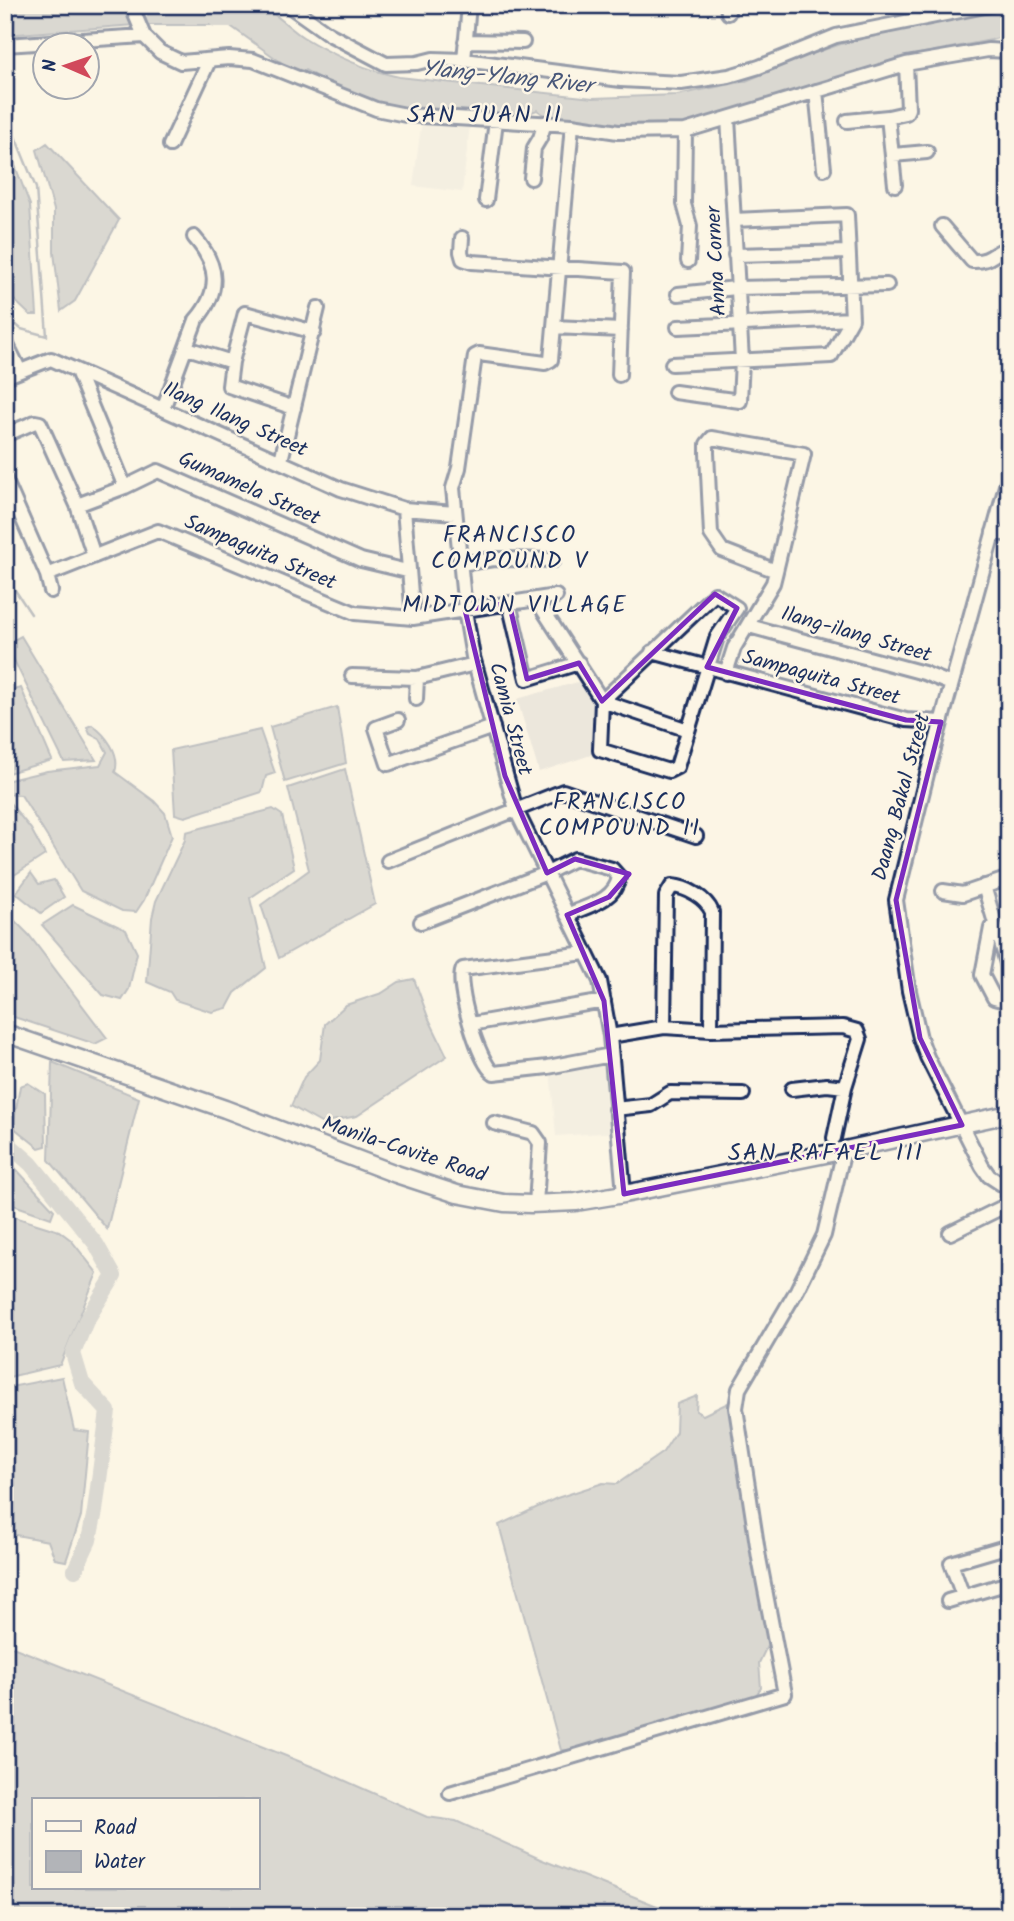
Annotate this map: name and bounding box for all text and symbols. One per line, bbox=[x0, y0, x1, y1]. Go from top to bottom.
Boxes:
north arrow bbox=[32, 32, 102, 102]
water label: Ylang-Ylang River bbox=[420, 51, 599, 105]
text: N bbox=[36, 59, 66, 72]
district label: SAN JUAN II bbox=[407, 96, 563, 135]
street label: Anna Corner bbox=[698, 204, 736, 317]
street label: Ilang Ilang Street bbox=[157, 373, 314, 467]
street label: Gumamela Street bbox=[173, 443, 326, 535]
street label: Sampaguita Street bbox=[179, 506, 342, 600]
district label: FRANCISCO COMPOUND V bbox=[431, 518, 589, 580]
district label: MIDTOWN VILLAGE bbox=[402, 588, 628, 624]
street label: Ilang-ilang Street bbox=[777, 598, 936, 672]
street label: Sampaguita Street bbox=[738, 641, 905, 715]
street label: Camia Street bbox=[479, 659, 541, 780]
street label: Daang Bakal Street bbox=[864, 709, 940, 885]
district label: FRANCISCO COMPOUND II bbox=[539, 785, 701, 847]
street label: Manila-Cavite Road bbox=[317, 1108, 491, 1192]
district label: SAN RAFAEL III bbox=[728, 1134, 924, 1173]
legend bbox=[32, 1798, 259, 1890]
text: Road bbox=[94, 1812, 137, 1845]
text: Water bbox=[94, 1846, 146, 1879]

